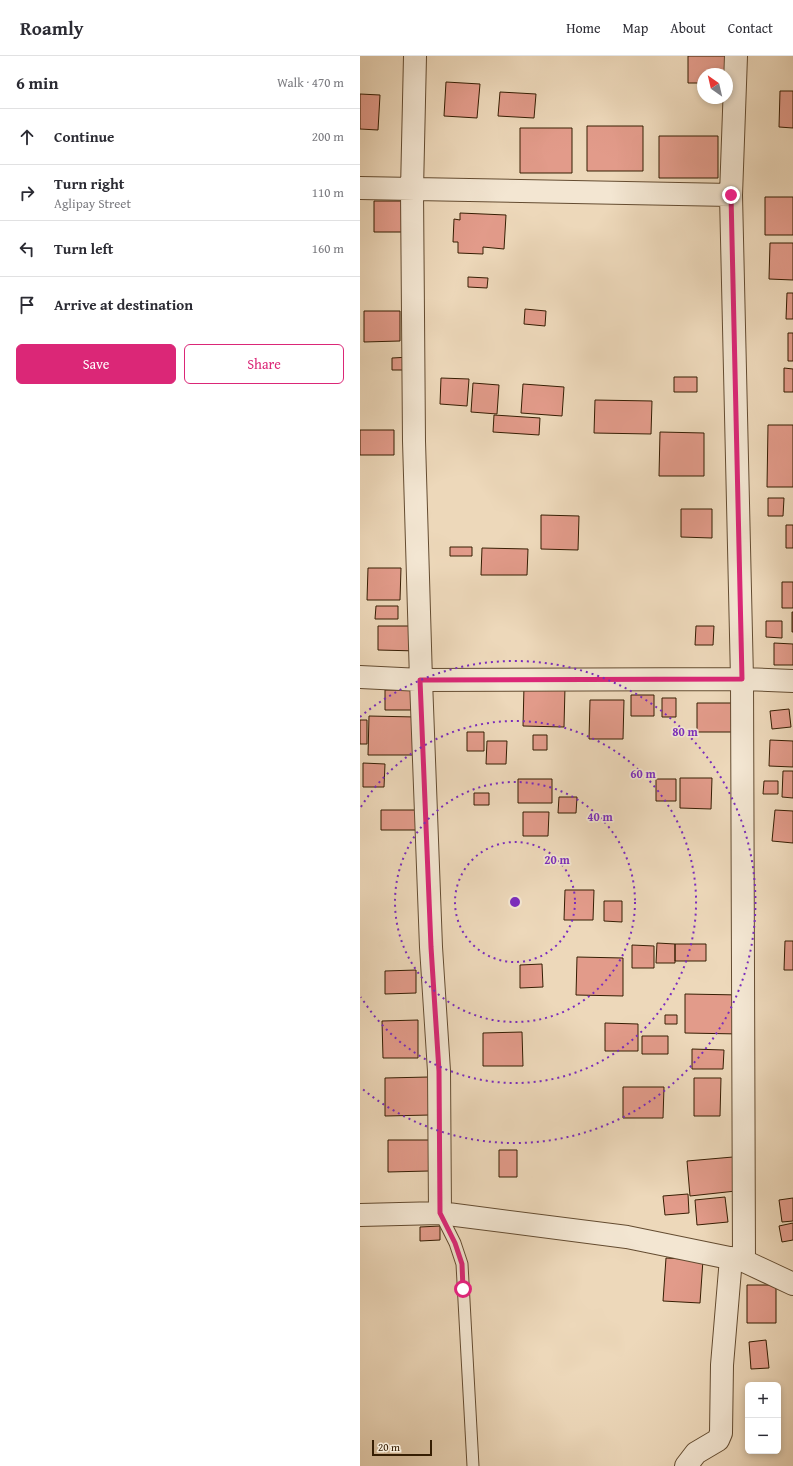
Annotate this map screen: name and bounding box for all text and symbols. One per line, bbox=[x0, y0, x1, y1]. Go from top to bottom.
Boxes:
text: Roamly bbox=[20, 14, 84, 42]
text: Home bbox=[566, 18, 601, 38]
text: Map bbox=[623, 18, 648, 38]
text: About bbox=[670, 18, 706, 38]
text: Contact bbox=[728, 18, 773, 38]
north arrow bbox=[697, 68, 733, 104]
text: 6 min bbox=[16, 70, 58, 95]
text: Walk · 470 m bbox=[277, 73, 344, 92]
icon: ahead bbox=[16, 126, 38, 148]
text: Continue bbox=[54, 126, 115, 147]
text: 200 m bbox=[312, 127, 344, 146]
text: Turn right bbox=[54, 173, 125, 194]
icon: right bbox=[16, 182, 38, 204]
text: 110 m bbox=[312, 183, 344, 202]
route end bbox=[722, 186, 740, 204]
text: Aglipay Street bbox=[54, 194, 131, 213]
icon: left bbox=[16, 238, 38, 260]
text: Turn left bbox=[54, 238, 113, 259]
text: 160 m bbox=[312, 239, 344, 258]
icon: arrive bbox=[16, 294, 38, 316]
text: Arrive at destination bbox=[54, 294, 193, 315]
button: Save bbox=[16, 344, 176, 384]
button: Share bbox=[184, 344, 344, 384]
text: 80 m bbox=[672, 723, 698, 740]
text: 60 m bbox=[630, 765, 656, 782]
text: 40 m bbox=[587, 808, 613, 825]
text: 20 m bbox=[544, 851, 570, 868]
centre of rings bbox=[508, 895, 522, 909]
route start bbox=[454, 1280, 472, 1298]
map controls bbox=[745, 1382, 781, 1454]
button: + bbox=[745, 1382, 781, 1418]
button: − bbox=[745, 1418, 781, 1454]
scale bar bbox=[372, 1438, 432, 1457]
text: 20 m bbox=[378, 1439, 400, 1455]

